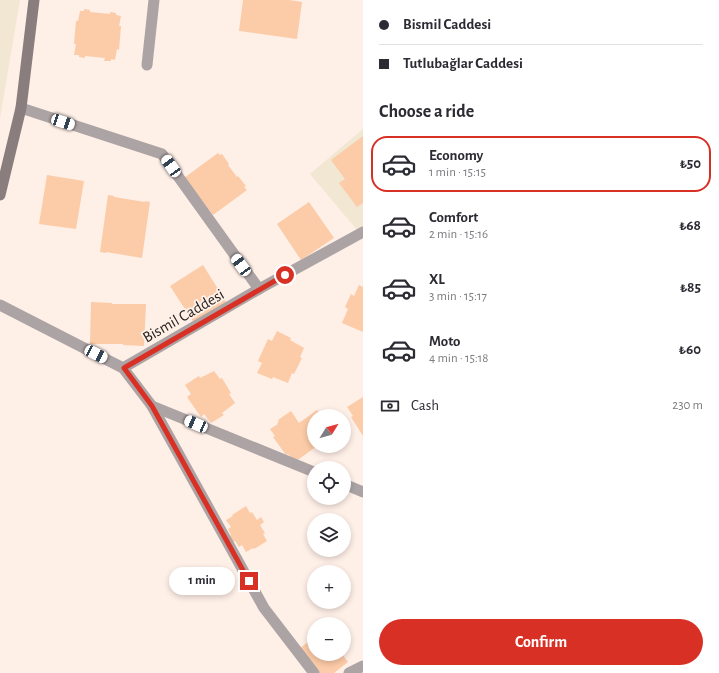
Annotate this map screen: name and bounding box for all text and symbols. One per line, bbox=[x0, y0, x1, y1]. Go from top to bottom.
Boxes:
text: Bismil Caddesi bbox=[403, 17, 491, 32]
text: Tutlubağlar Caddesi bbox=[403, 56, 523, 71]
text: Choose a ride bbox=[379, 103, 474, 121]
car bbox=[50, 113, 76, 131]
icon: car bbox=[381, 146, 417, 182]
text: Economy bbox=[429, 148, 483, 163]
car bbox=[159, 153, 183, 179]
text: ₺50 bbox=[680, 156, 701, 171]
text: 1 min · 15:15 bbox=[429, 166, 486, 179]
icon: car bbox=[381, 208, 417, 244]
text: Comfort bbox=[429, 210, 478, 225]
text: ₺68 bbox=[679, 218, 701, 233]
text: 2 min · 15:16 bbox=[429, 228, 488, 241]
car bbox=[229, 252, 253, 278]
route start bbox=[276, 266, 294, 284]
icon: car bbox=[381, 270, 417, 306]
text: XL bbox=[429, 272, 445, 287]
text: ₺85 bbox=[680, 280, 701, 295]
street label: Bismil Caddesi bbox=[140, 286, 227, 346]
text: 3 min · 15:17 bbox=[429, 290, 487, 303]
icon: car bbox=[381, 332, 417, 368]
text: Moto bbox=[429, 334, 461, 349]
text: ₺60 bbox=[679, 342, 701, 357]
car bbox=[83, 343, 109, 365]
text: 4 min · 15:18 bbox=[429, 352, 488, 365]
icon: cash bbox=[379, 395, 401, 417]
text: Cash bbox=[411, 398, 439, 413]
text: 230 m bbox=[672, 399, 703, 412]
north arrow bbox=[307, 409, 351, 453]
map controls bbox=[307, 409, 351, 661]
car bbox=[183, 414, 209, 434]
button: locate bbox=[307, 461, 351, 505]
button: layers bbox=[307, 513, 351, 557]
button: + bbox=[307, 565, 351, 609]
callout: 1 min bbox=[169, 567, 235, 595]
route end bbox=[240, 572, 258, 590]
text: 1 min bbox=[188, 574, 216, 587]
button: − bbox=[307, 617, 351, 661]
button: Confirm bbox=[379, 619, 703, 665]

